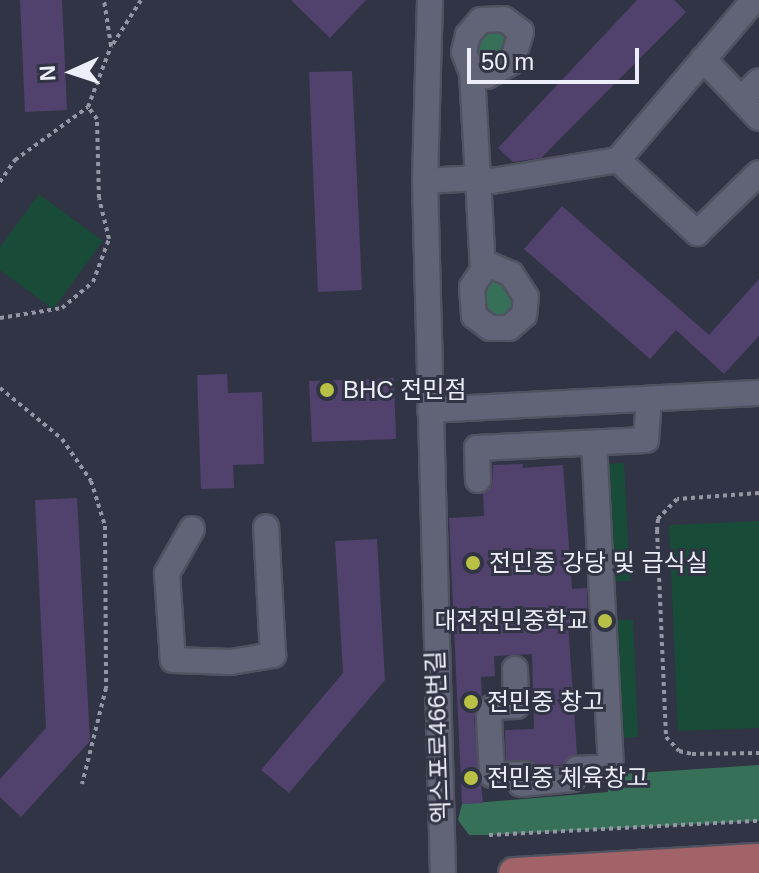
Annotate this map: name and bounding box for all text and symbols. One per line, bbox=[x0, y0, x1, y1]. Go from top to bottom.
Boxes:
north arrow bbox=[32, 32, 112, 112]
scale bar bbox=[471, 32, 643, 82]
text: 50 m bbox=[481, 48, 534, 75]
text: N bbox=[35, 65, 60, 82]
place label: BHC 전민점 bbox=[343, 376, 467, 404]
marker: BHC 전민점 bbox=[318, 381, 336, 399]
place label: 전민중 강당 및 급식실 bbox=[489, 549, 708, 577]
marker: 전민중 강당 및 급식실 bbox=[464, 554, 482, 572]
place label: 대전전민중학교 bbox=[434, 607, 589, 635]
marker: 대전전민중학교 bbox=[596, 612, 614, 630]
street label: 엑스포로466번길 bbox=[421, 650, 455, 824]
place label: 전민중 창고 bbox=[487, 688, 604, 716]
marker: 전민중 창고 bbox=[462, 693, 480, 711]
place label: 전민중 체육창고 bbox=[487, 764, 648, 792]
marker: 전민중 체육창고 bbox=[462, 769, 480, 787]

